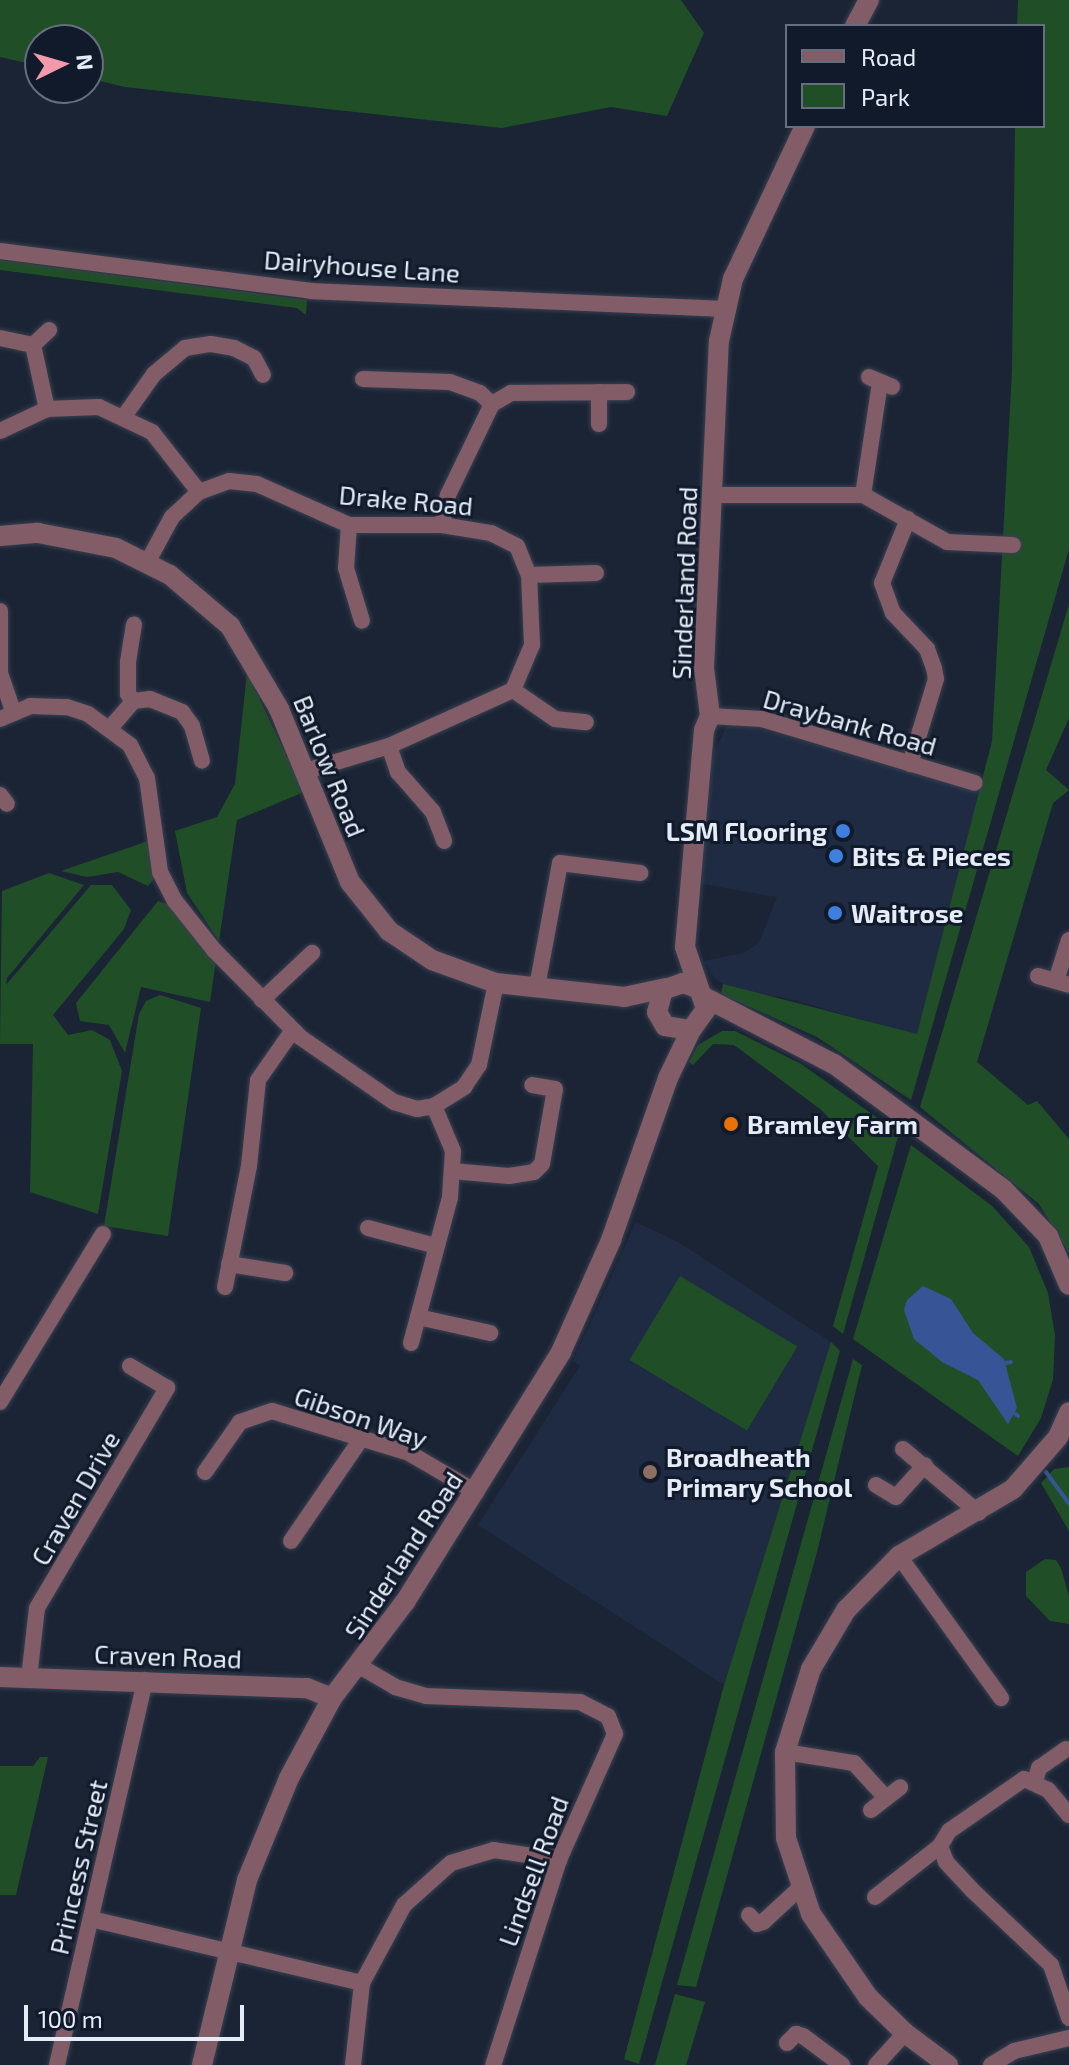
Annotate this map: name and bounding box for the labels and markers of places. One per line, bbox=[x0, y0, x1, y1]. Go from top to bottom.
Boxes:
place label: LSM Flooring bbox=[666, 815, 827, 847]
marker: LSM Flooring bbox=[834, 822, 852, 840]
place label: Bits & Pieces bbox=[852, 840, 1011, 872]
marker: Bits & Pieces bbox=[827, 847, 845, 865]
place label: Waitrose bbox=[851, 897, 963, 929]
marker: Waitrose bbox=[826, 904, 844, 922]
place label: Bramley Farm bbox=[747, 1108, 919, 1140]
marker: Bramley Farm bbox=[722, 1115, 740, 1133]
place label: Broadheath Primary School bbox=[666, 1441, 853, 1502]
marker: Broadheath Primary School bbox=[641, 1463, 659, 1481]

